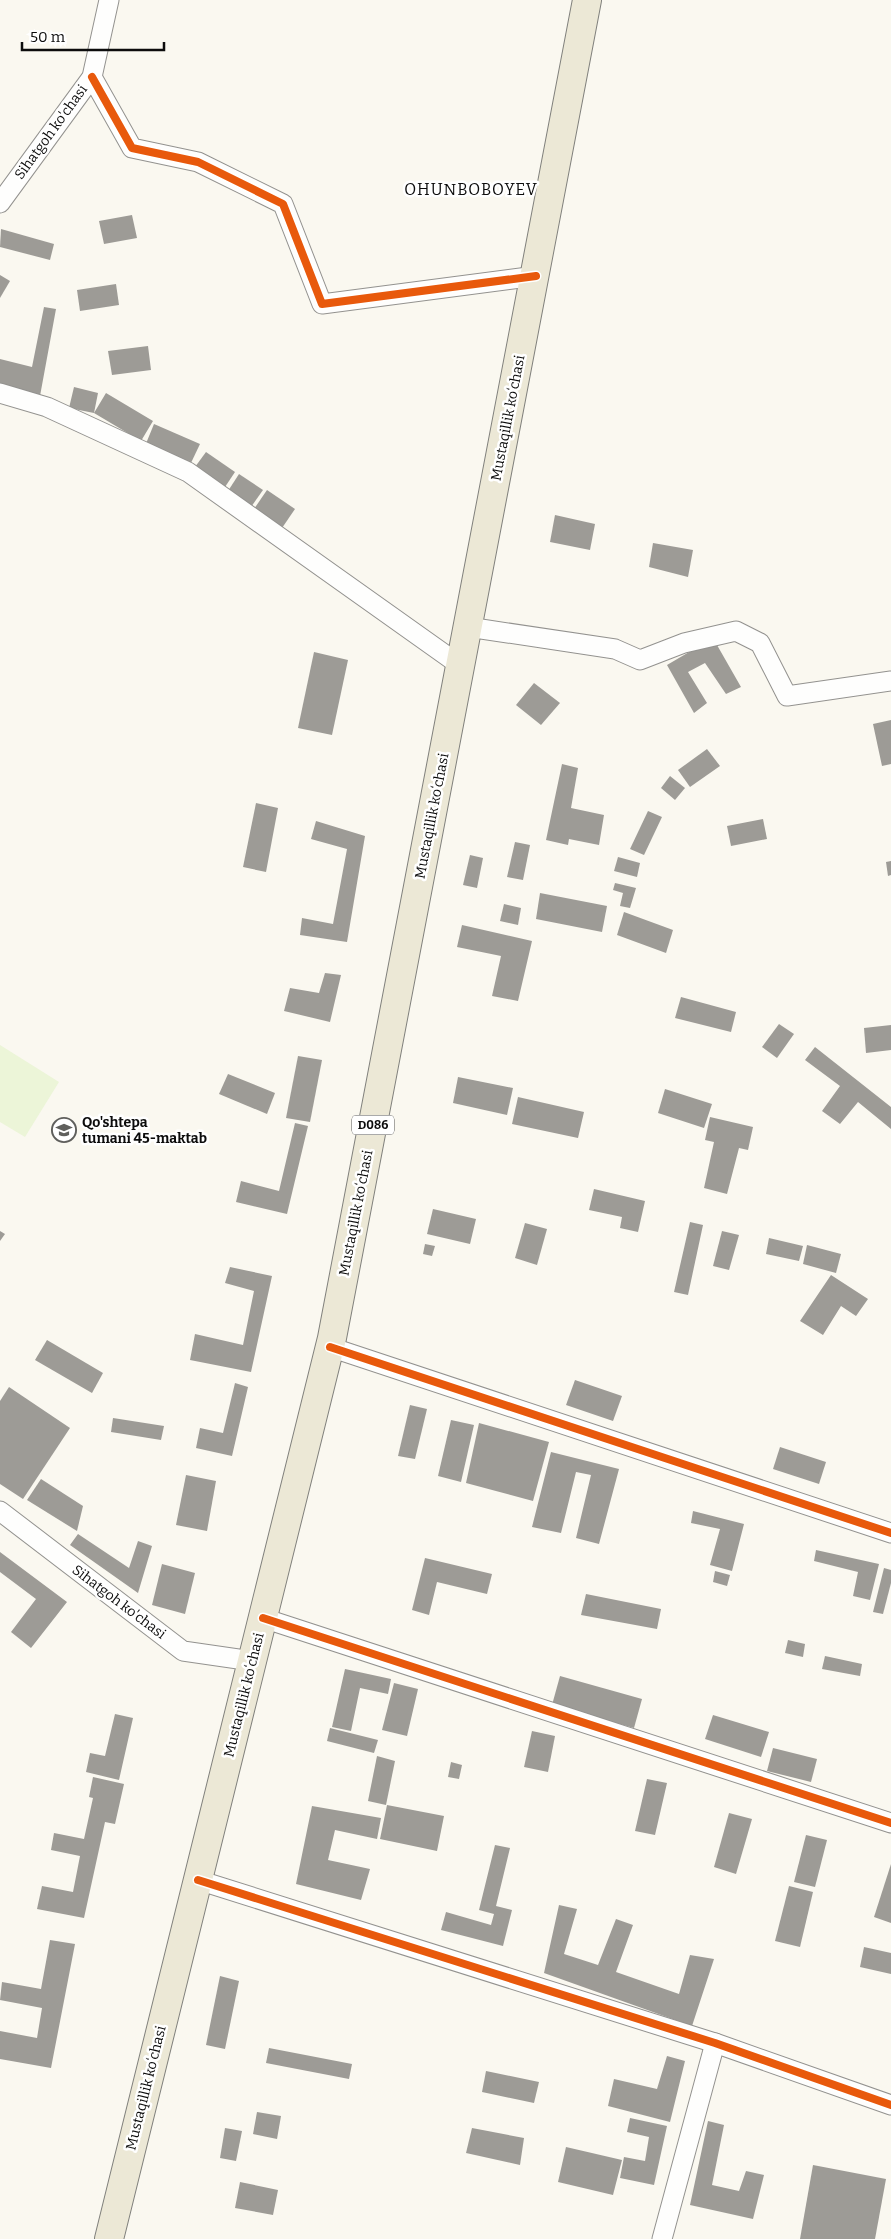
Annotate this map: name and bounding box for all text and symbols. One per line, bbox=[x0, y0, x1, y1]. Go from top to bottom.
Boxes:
scale bar bbox=[22, 20, 165, 52]
text: 50 m bbox=[30, 28, 66, 46]
street label: Sihatgoh ko'chasi bbox=[11, 81, 91, 183]
district label: OHUNBOBOYEV bbox=[404, 180, 538, 199]
street label: Mustaqillik koʻchasi bbox=[487, 354, 529, 482]
street label: Mustaqillik koʻchasi bbox=[411, 752, 453, 880]
place label: Qo'shtepa tumani 45-maktab bbox=[82, 1114, 207, 1147]
road number: D086 bbox=[352, 1116, 394, 1134]
school or university icon: Qo'shtepa tumani 45-maktab bbox=[51, 1117, 77, 1143]
street label: Mustaqillik koʻchasi bbox=[335, 1149, 377, 1277]
street label: Sihatgoh ko'chasi bbox=[69, 1561, 169, 1643]
street label: Mustaqillik koʻchasi bbox=[220, 1631, 268, 1759]
street label: Mustaqillik koʻchasi bbox=[122, 2024, 170, 2152]

